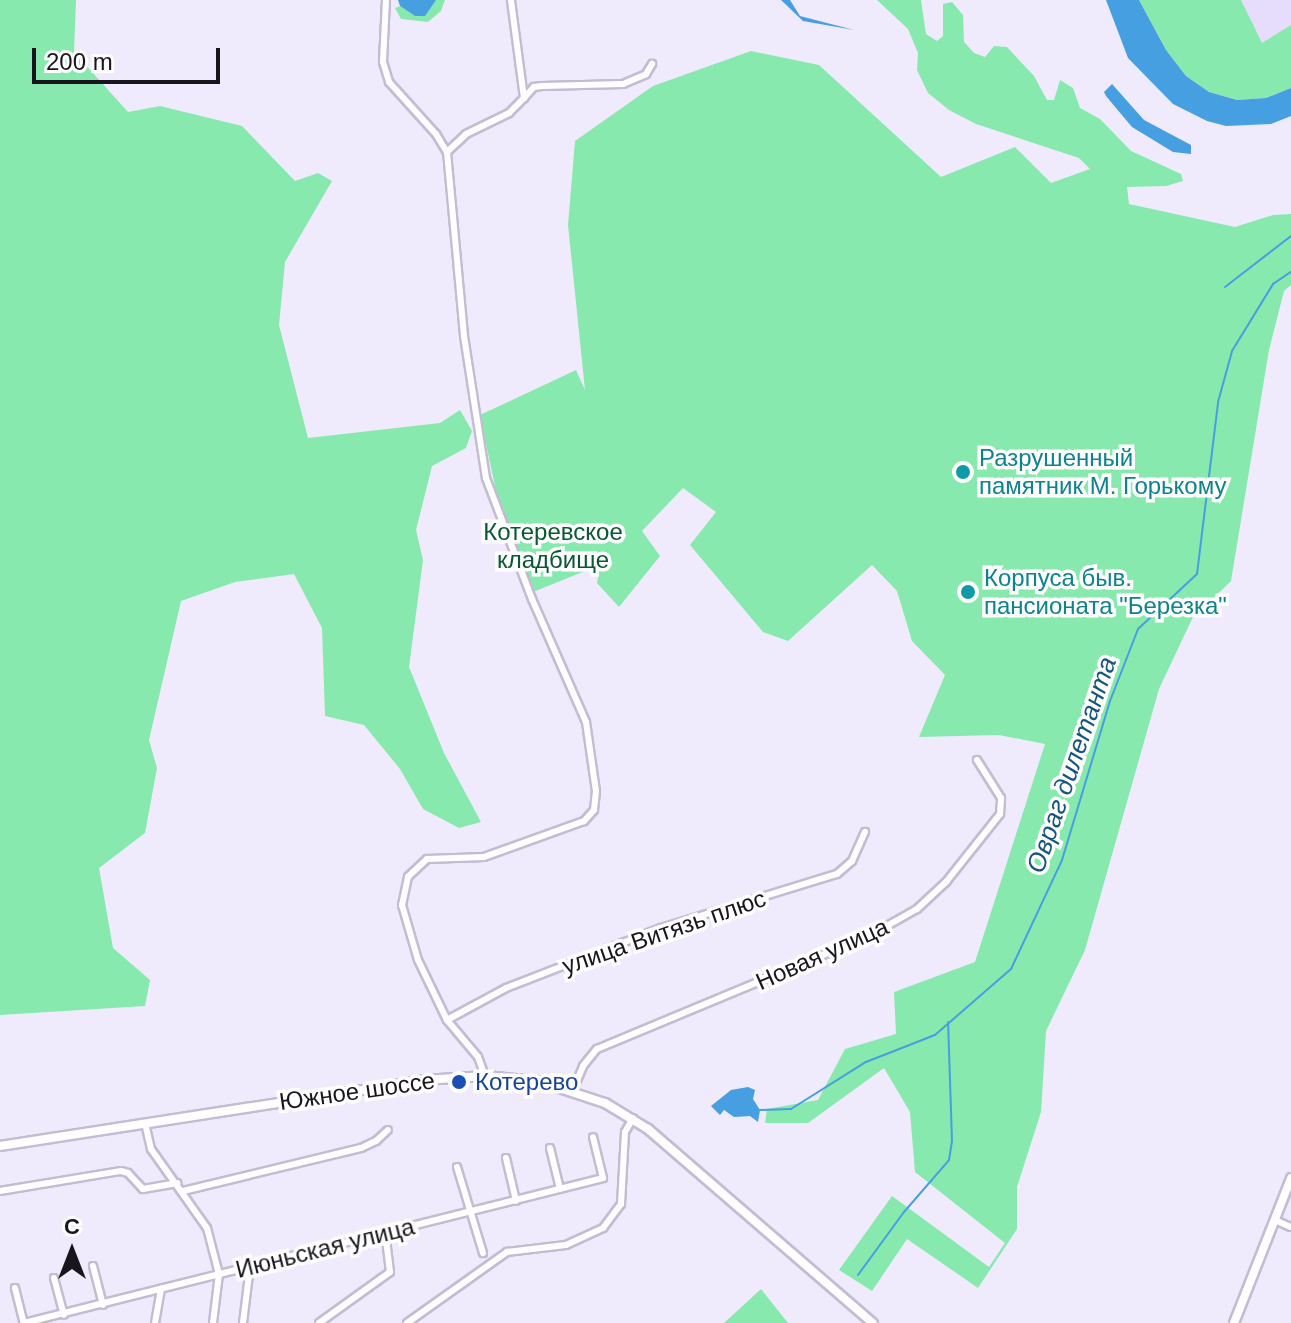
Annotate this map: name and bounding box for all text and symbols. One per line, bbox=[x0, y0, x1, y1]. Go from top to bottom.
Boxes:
scale bar bbox=[36, 32, 224, 82]
text: 200 m bbox=[46, 48, 113, 75]
place label: Разрушенный памятник М. Горькому bbox=[979, 444, 1226, 500]
marker: Разрушенный памятник М. Горькому bbox=[954, 463, 972, 481]
park label: Котеревское кладбище bbox=[483, 518, 623, 574]
place label: Корпуса быв. пансионата "Березка" bbox=[984, 564, 1227, 620]
marker: Корпуса быв. пансионата "Березка" bbox=[959, 583, 977, 601]
water label: Овраг дилетанта bbox=[1020, 653, 1124, 877]
street label: улица Витязь плюс bbox=[559, 884, 769, 980]
street label: Новая улица bbox=[751, 912, 893, 996]
street label: Южное шоссе bbox=[277, 1066, 437, 1116]
place label: Котерево bbox=[475, 1068, 578, 1096]
marker: Котерево bbox=[450, 1073, 468, 1091]
north arrow bbox=[32, 1211, 112, 1291]
street label: Июньская улица bbox=[233, 1212, 417, 1284]
text: С bbox=[64, 1214, 80, 1239]

